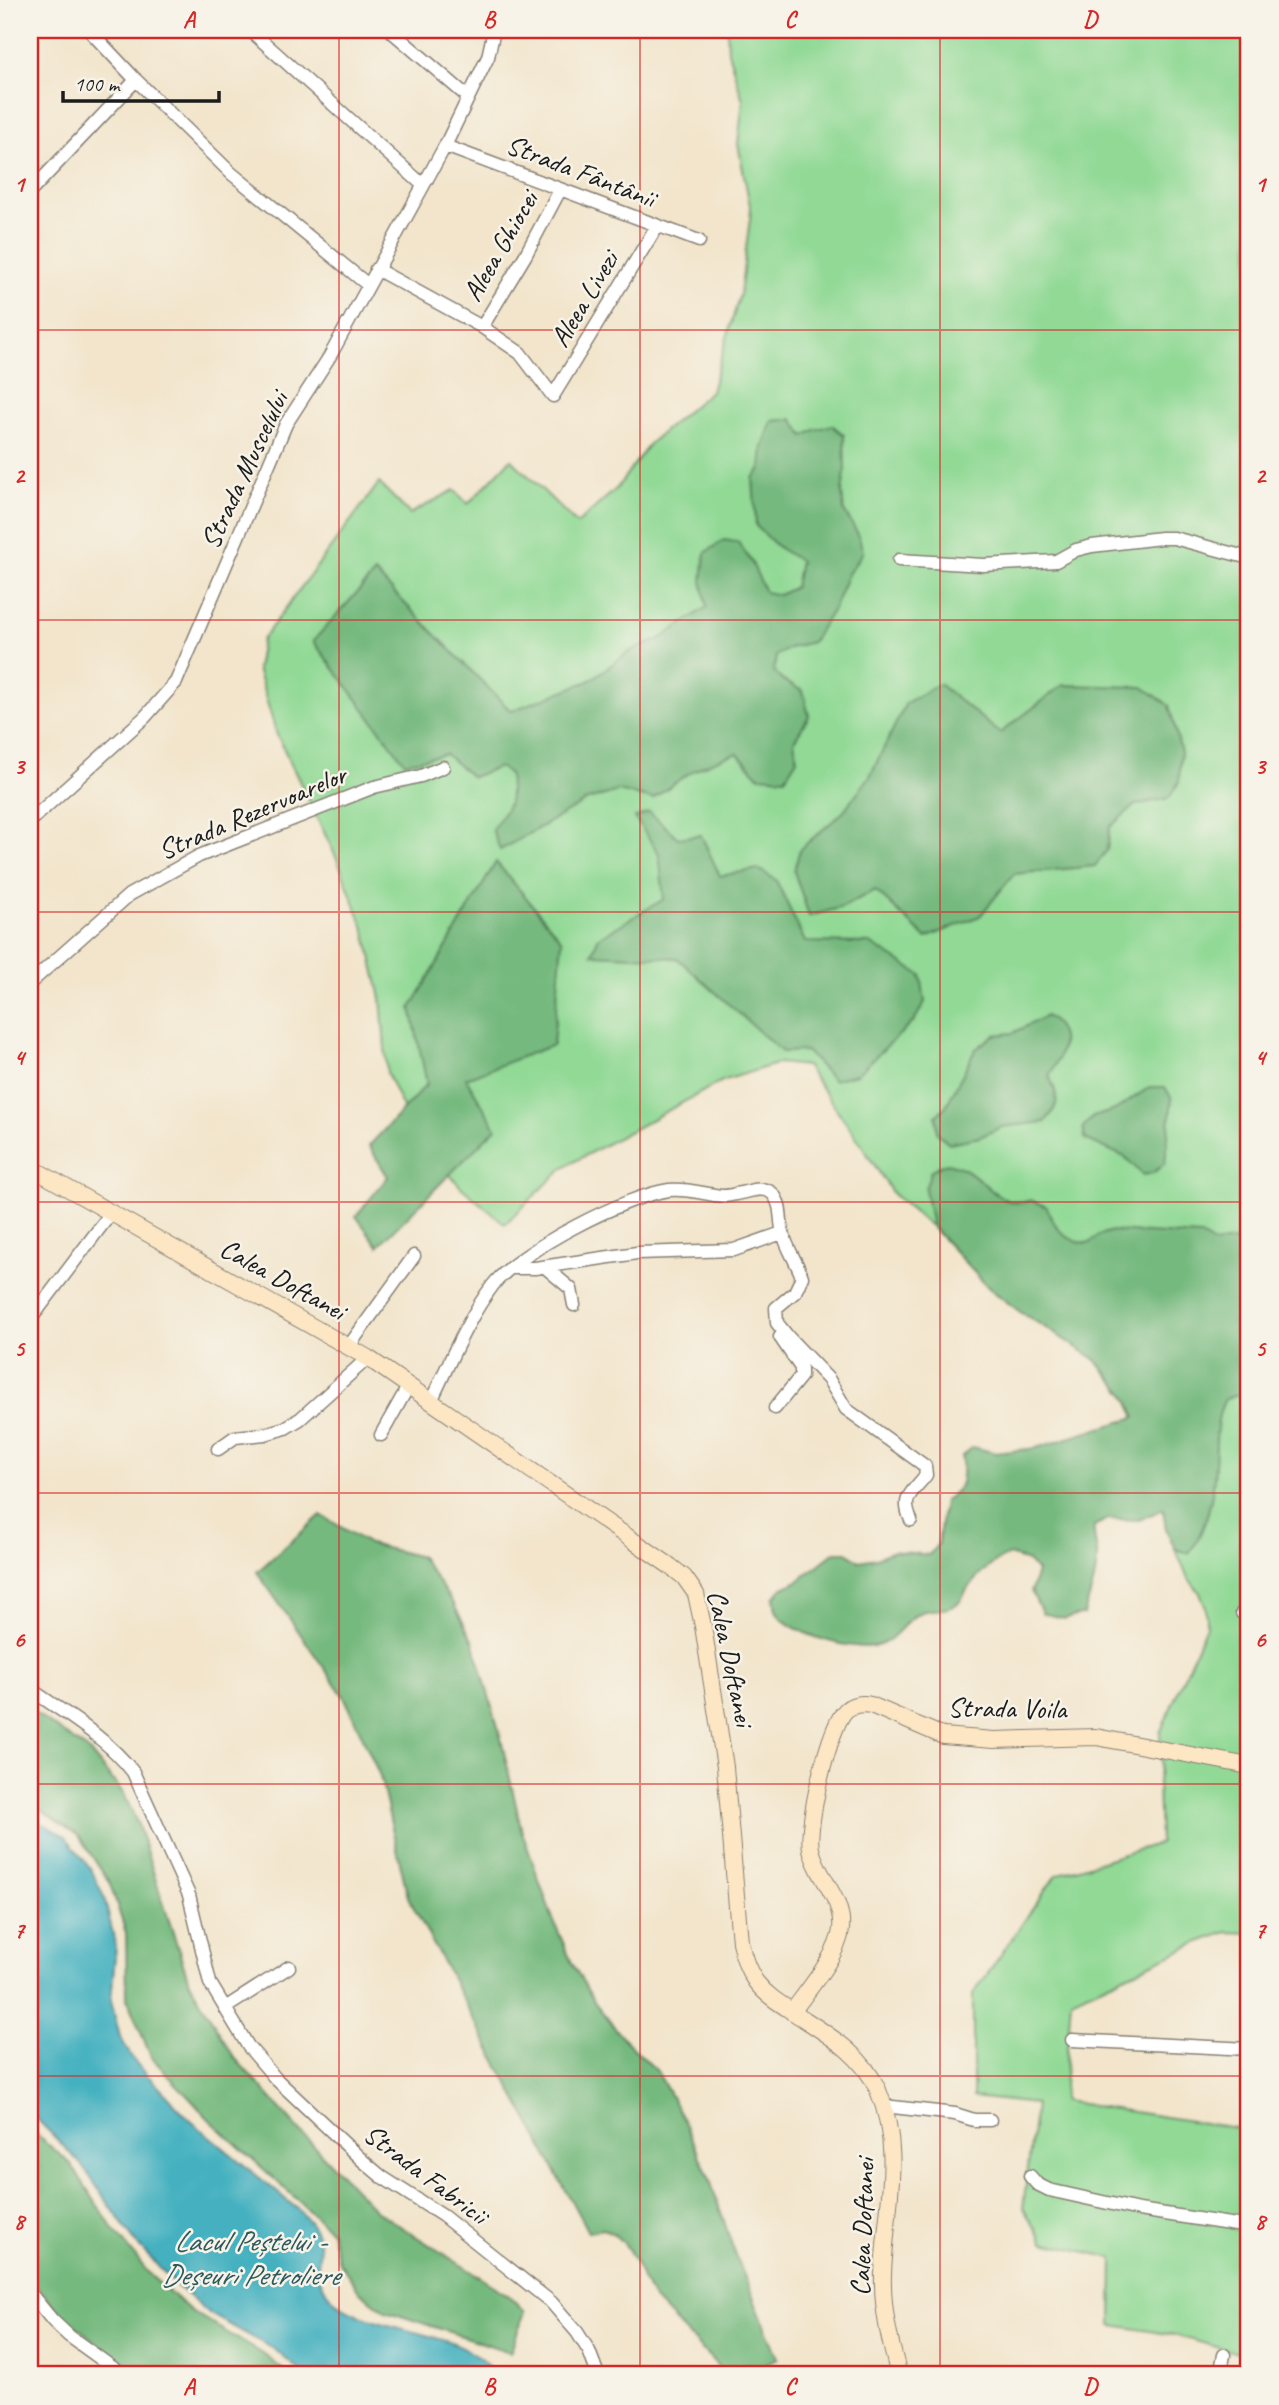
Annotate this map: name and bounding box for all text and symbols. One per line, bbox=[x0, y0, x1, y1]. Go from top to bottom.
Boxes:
text: A bbox=[183, 5, 197, 34]
text: B bbox=[483, 5, 497, 34]
text: C bbox=[785, 5, 799, 34]
text: D bbox=[1083, 5, 1099, 34]
scale bar bbox=[63, 60, 219, 104]
text: 100 m bbox=[74, 71, 121, 97]
street label: Strada Fântânii bbox=[501, 127, 664, 217]
text: 1 bbox=[14, 170, 27, 199]
text: 1 bbox=[1255, 170, 1268, 199]
street label: Aleea Ghiocei bbox=[454, 181, 547, 307]
street label: Aleea Livezi bbox=[542, 242, 628, 353]
street label: Strada Muscelului bbox=[192, 383, 297, 554]
text: 2 bbox=[14, 461, 27, 490]
text: 2 bbox=[1255, 461, 1268, 490]
text: 3 bbox=[14, 752, 27, 781]
text: 3 bbox=[1255, 752, 1268, 781]
street label: Strada Rezervoarelor bbox=[153, 756, 353, 867]
text: 4 bbox=[14, 1043, 27, 1072]
text: 4 bbox=[1255, 1043, 1268, 1072]
street label: Calea Doftanei bbox=[214, 1230, 355, 1330]
text: 5 bbox=[14, 1334, 26, 1363]
text: 5 bbox=[1255, 1334, 1267, 1363]
street label: Calea Doftanei bbox=[700, 1587, 763, 1733]
text: 6 bbox=[14, 1625, 27, 1654]
text: 6 bbox=[1255, 1625, 1268, 1654]
street label: Strada Voila bbox=[947, 1689, 1068, 1727]
text: 7 bbox=[14, 1916, 27, 1945]
text: 7 bbox=[1255, 1916, 1268, 1945]
street label: Strada Fabricii bbox=[357, 2116, 498, 2234]
street label: Calea Doftanei bbox=[842, 2154, 882, 2297]
text: 8 bbox=[14, 2207, 27, 2236]
text: 8 bbox=[1255, 2207, 1268, 2236]
water label: Lacul Peștelui - Deșeuri Petroliere bbox=[161, 2222, 343, 2294]
text: A bbox=[183, 2372, 197, 2401]
text: B bbox=[483, 2372, 497, 2401]
text: C bbox=[785, 2372, 799, 2401]
text: D bbox=[1083, 2372, 1099, 2401]

